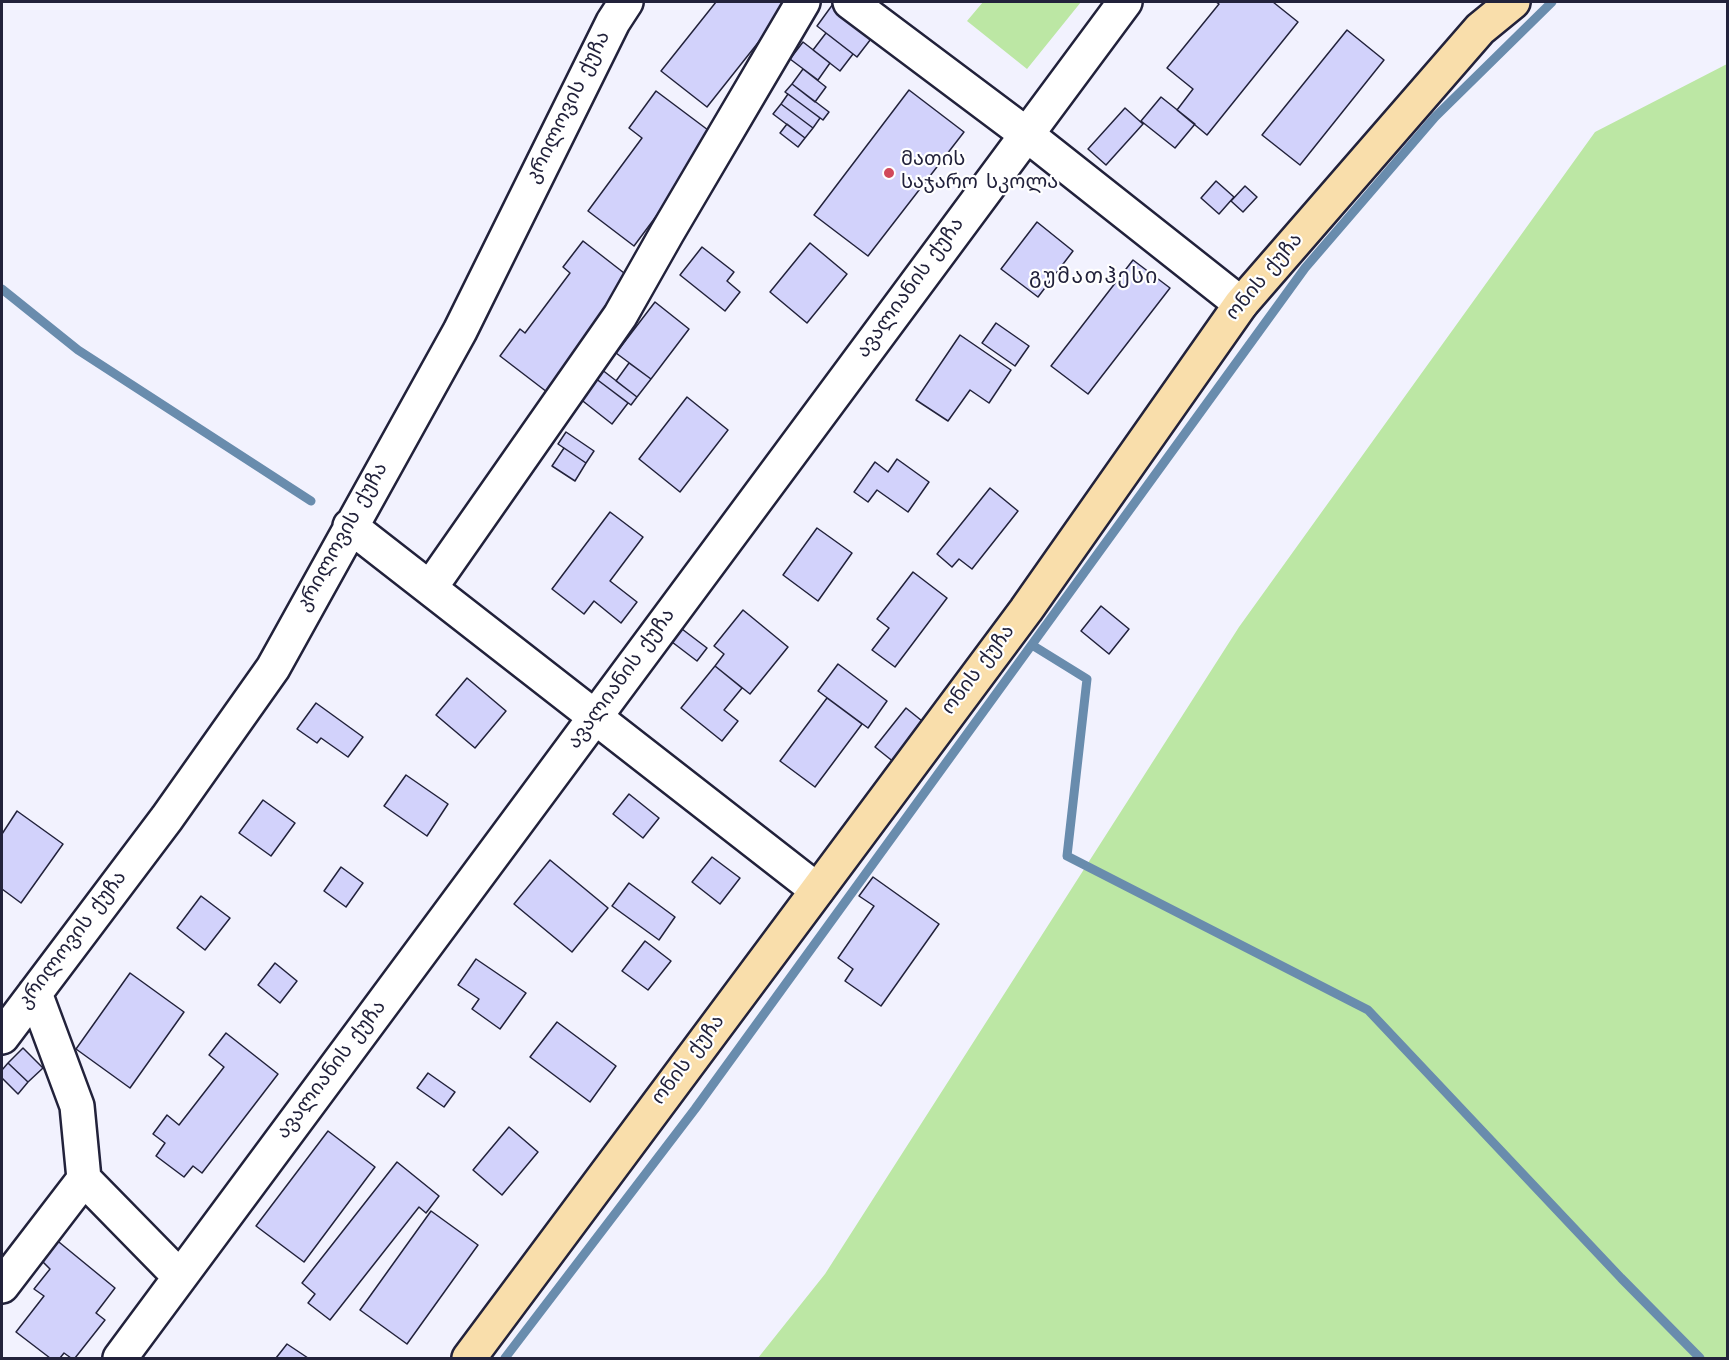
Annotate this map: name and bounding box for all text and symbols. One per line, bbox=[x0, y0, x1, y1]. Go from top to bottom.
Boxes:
street label: კრილოვის ქუჩა bbox=[523, 28, 617, 188]
place label: მათის საჯარო სკოლა bbox=[901, 150, 1058, 197]
marker: მათის საჯარო სკოლა bbox=[882, 166, 896, 180]
street label: ავალიანის ქუჩა bbox=[853, 214, 971, 364]
street label: ონის ქუჩა bbox=[1223, 229, 1309, 327]
district label: გუმათჰესი bbox=[1029, 266, 1159, 292]
street label: კრილოვის ქუჩა bbox=[293, 459, 395, 617]
street label: ავალიანის ქუჩა bbox=[564, 605, 682, 755]
street label: ონის ქუჩა bbox=[938, 621, 1022, 721]
street label: კრილოვის ქუჩა bbox=[14, 867, 134, 1015]
street label: ავალიანის ქუჩა bbox=[273, 997, 393, 1145]
street label: ონის ქუჩა bbox=[648, 1011, 732, 1111]

